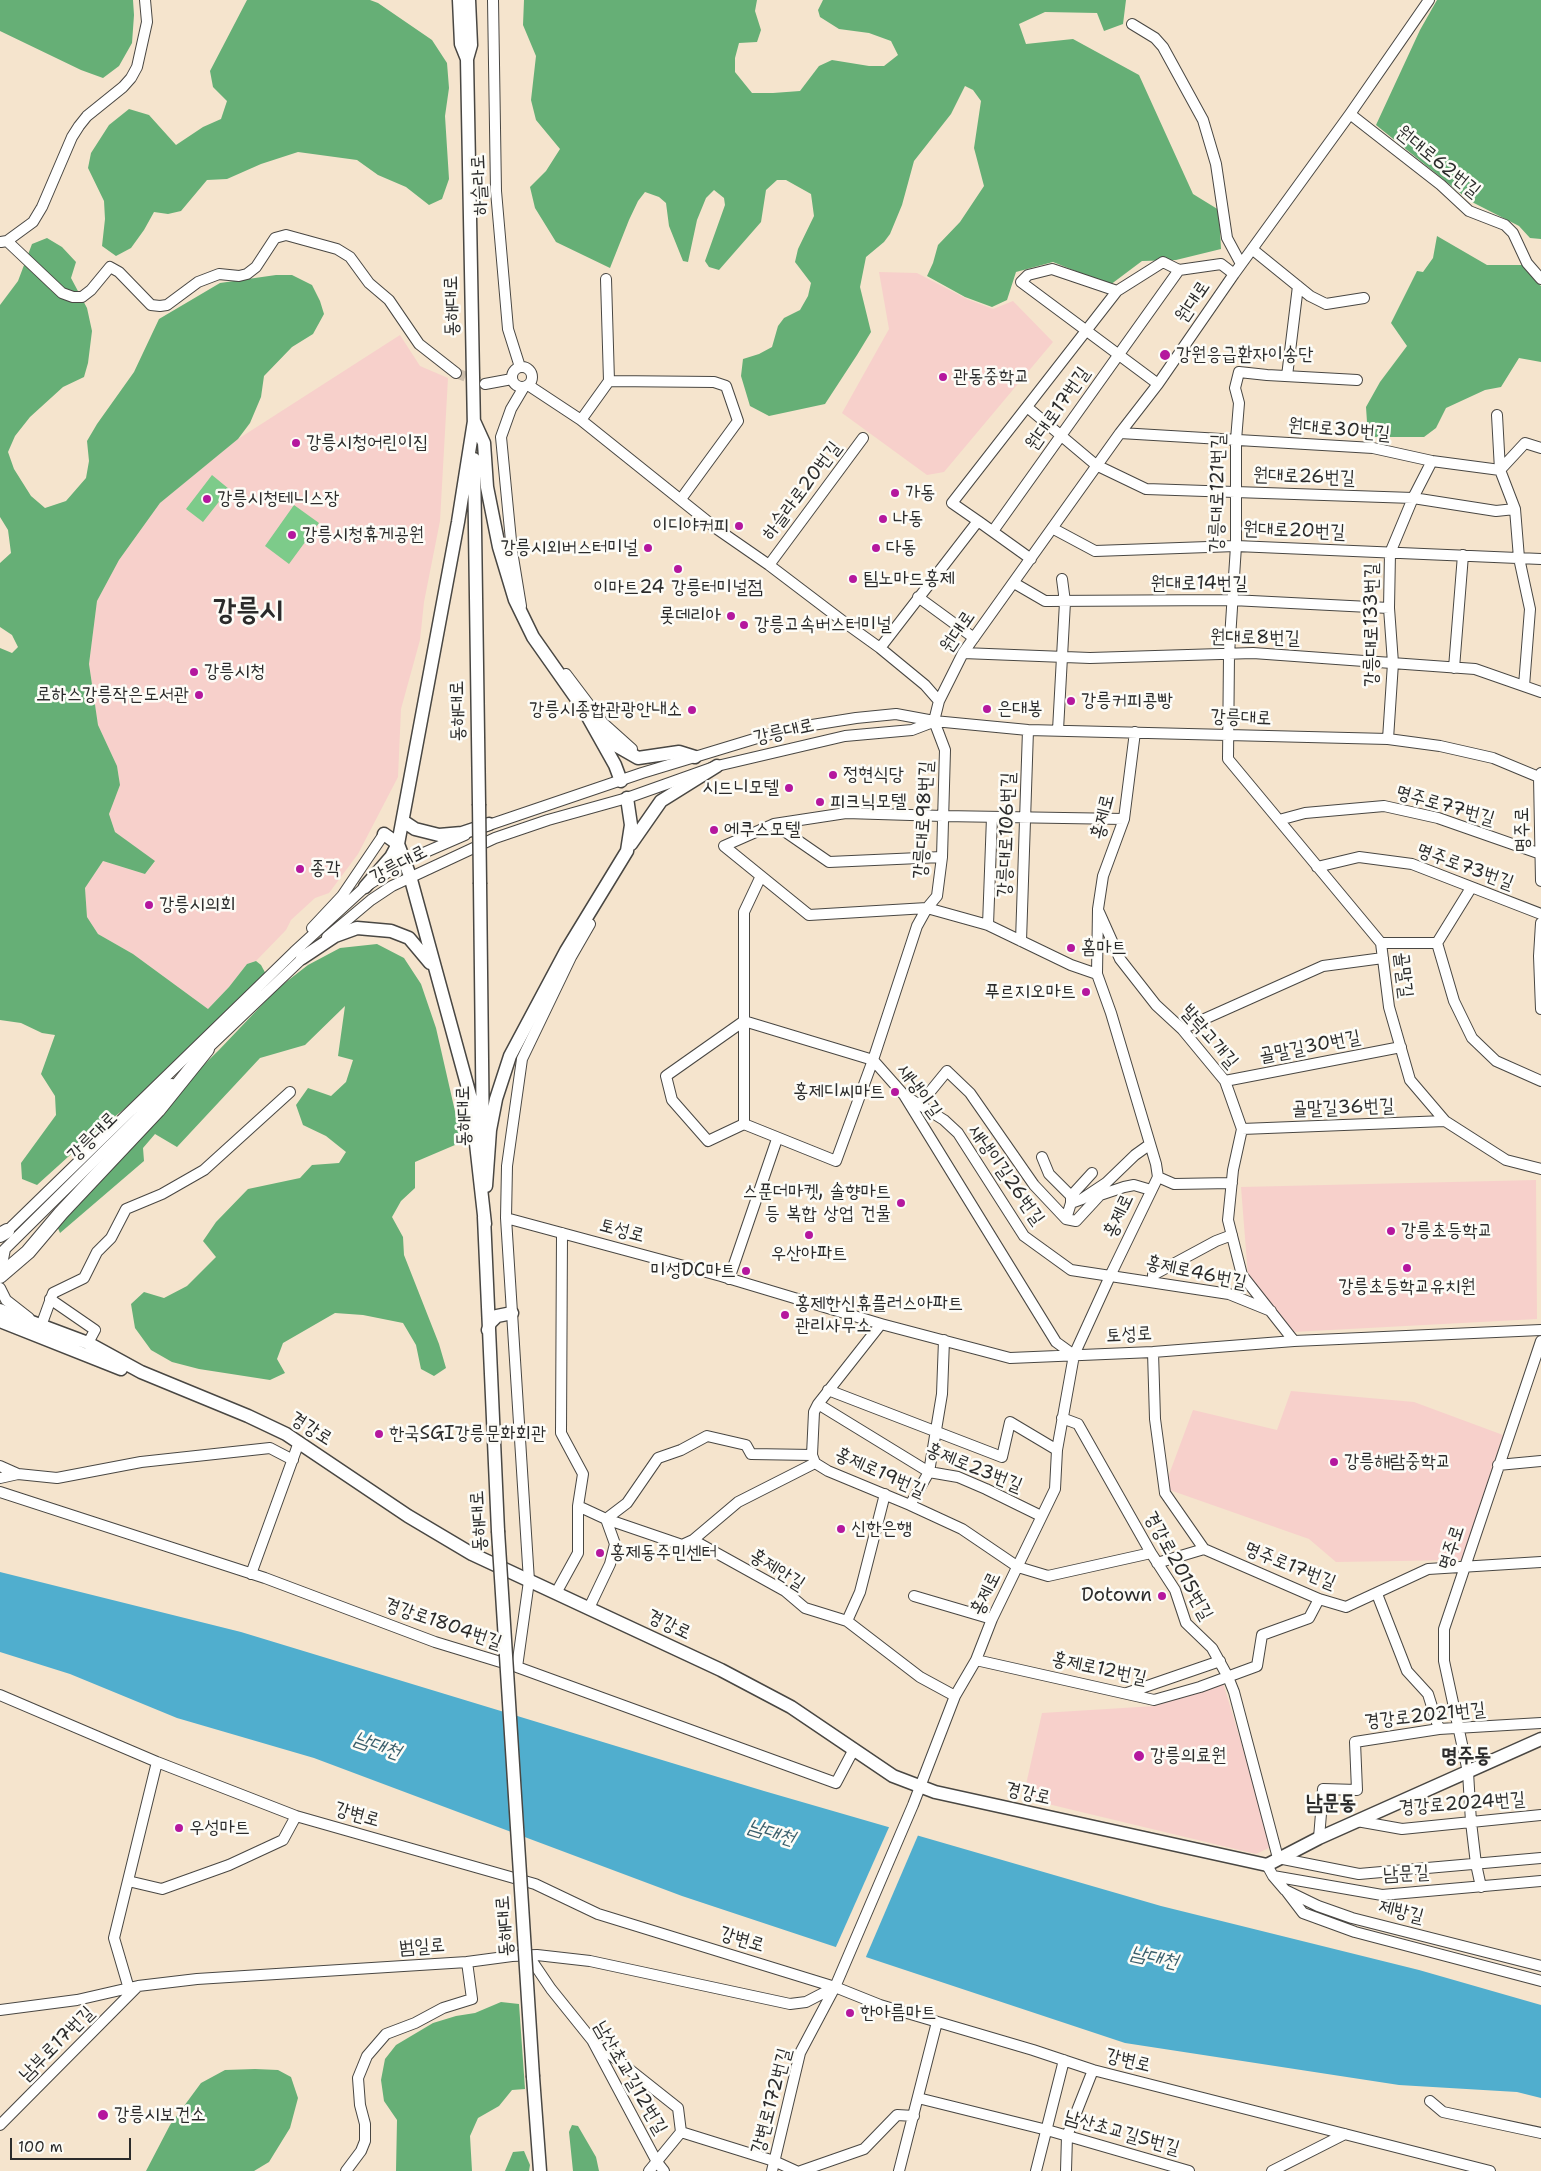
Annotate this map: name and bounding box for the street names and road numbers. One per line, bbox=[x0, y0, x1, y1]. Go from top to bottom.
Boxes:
street label: 원대로62번길 bbox=[1391, 121, 1485, 203]
street label: 하슬라로 bbox=[467, 154, 493, 216]
street label: 동해대로 bbox=[440, 275, 464, 337]
street label: 원대로 bbox=[1171, 277, 1215, 327]
street label: 원대로17번길 bbox=[1021, 363, 1095, 455]
street label: 원대로30번길 bbox=[1287, 414, 1391, 446]
street label: 강릉대로121번길 bbox=[1206, 433, 1230, 553]
street label: 하슬라로20번길 bbox=[757, 437, 847, 545]
street label: 원대로26번길 bbox=[1253, 464, 1355, 490]
street label: 원대로20번길 bbox=[1242, 518, 1346, 544]
street label: 강릉대로133번길 bbox=[1361, 563, 1383, 687]
street label: 원대로14번길 bbox=[1151, 573, 1247, 595]
street label: 원대로 bbox=[936, 607, 980, 657]
street label: 원대로8번길 bbox=[1210, 626, 1300, 650]
street label: 동해대로 bbox=[446, 680, 470, 742]
street label: 강릉대로 bbox=[1210, 706, 1272, 730]
street label: 강릉대로 bbox=[752, 714, 816, 750]
street label: 강릉대로98번길 bbox=[910, 760, 938, 880]
street label: 강릉대로106번길 bbox=[993, 772, 1021, 898]
street label: 명주로77번길 bbox=[1393, 781, 1497, 831]
street label: 홍제로 bbox=[1086, 792, 1120, 842]
street label: 명주로 bbox=[1511, 807, 1535, 853]
street label: 명주로73번길 bbox=[1413, 839, 1517, 895]
street label: 강릉대로 bbox=[367, 841, 431, 889]
street label: 골말길 bbox=[1389, 951, 1417, 999]
street label: 발락고개길 bbox=[1175, 1001, 1243, 1073]
street label: 골말길30번길 bbox=[1257, 1026, 1363, 1068]
street label: 새냉이길 bbox=[892, 1060, 946, 1122]
street label: 동해대로 bbox=[452, 1085, 476, 1147]
street label: 골말길36번길 bbox=[1291, 1095, 1395, 1121]
street label: 강릉대로 bbox=[63, 1107, 123, 1167]
street label: 새냉이길26번길 bbox=[963, 1120, 1049, 1230]
street label: 홍제로 bbox=[1099, 1190, 1139, 1242]
street label: 토성로 bbox=[597, 1214, 647, 1248]
street label: 홍제로46번길 bbox=[1143, 1251, 1249, 1295]
street label: 토성로 bbox=[1106, 1322, 1152, 1348]
street label: 경강로 bbox=[286, 1407, 336, 1451]
street label: 홍제로23번길 bbox=[922, 1438, 1026, 1498]
street label: 홍제로19번길 bbox=[831, 1443, 929, 1503]
street label: 동해대로 bbox=[466, 1490, 492, 1552]
street label: 경강로2015번길 bbox=[1139, 1508, 1217, 1624]
street label: 명주로 bbox=[1434, 1523, 1470, 1573]
street label: 명주로17번길 bbox=[1241, 1537, 1339, 1595]
street label: 홍제안길 bbox=[745, 1544, 809, 1596]
street label: 홍제로 bbox=[966, 1568, 1006, 1620]
street label: 경강로1804번길 bbox=[381, 1593, 505, 1655]
street label: 경강로 bbox=[643, 1605, 695, 1645]
street label: 홍제로12번길 bbox=[1049, 1648, 1149, 1690]
street label: 경강로2021번길 bbox=[1363, 1698, 1487, 1734]
street label: 경강로 bbox=[1003, 1778, 1053, 1810]
street label: 경강로2024번길 bbox=[1398, 1788, 1526, 1820]
street label: 강변로 bbox=[332, 1798, 382, 1832]
street label: 남문길 bbox=[1383, 1861, 1429, 1887]
street label: 동해대로 bbox=[491, 1895, 519, 1957]
street label: 제방길 bbox=[1376, 1895, 1426, 1929]
street label: 강변로 bbox=[717, 1922, 767, 1958]
street label: 범일로 bbox=[398, 1934, 446, 1960]
street label: 남부로17번길 bbox=[15, 2002, 99, 2086]
street label: 남산초교길12번길 bbox=[588, 2017, 672, 2139]
street label: 강변로 bbox=[1103, 2044, 1153, 2078]
street label: 강변로172번길 bbox=[747, 2046, 797, 2156]
street label: 남산초교길5번길 bbox=[1062, 2106, 1182, 2160]

